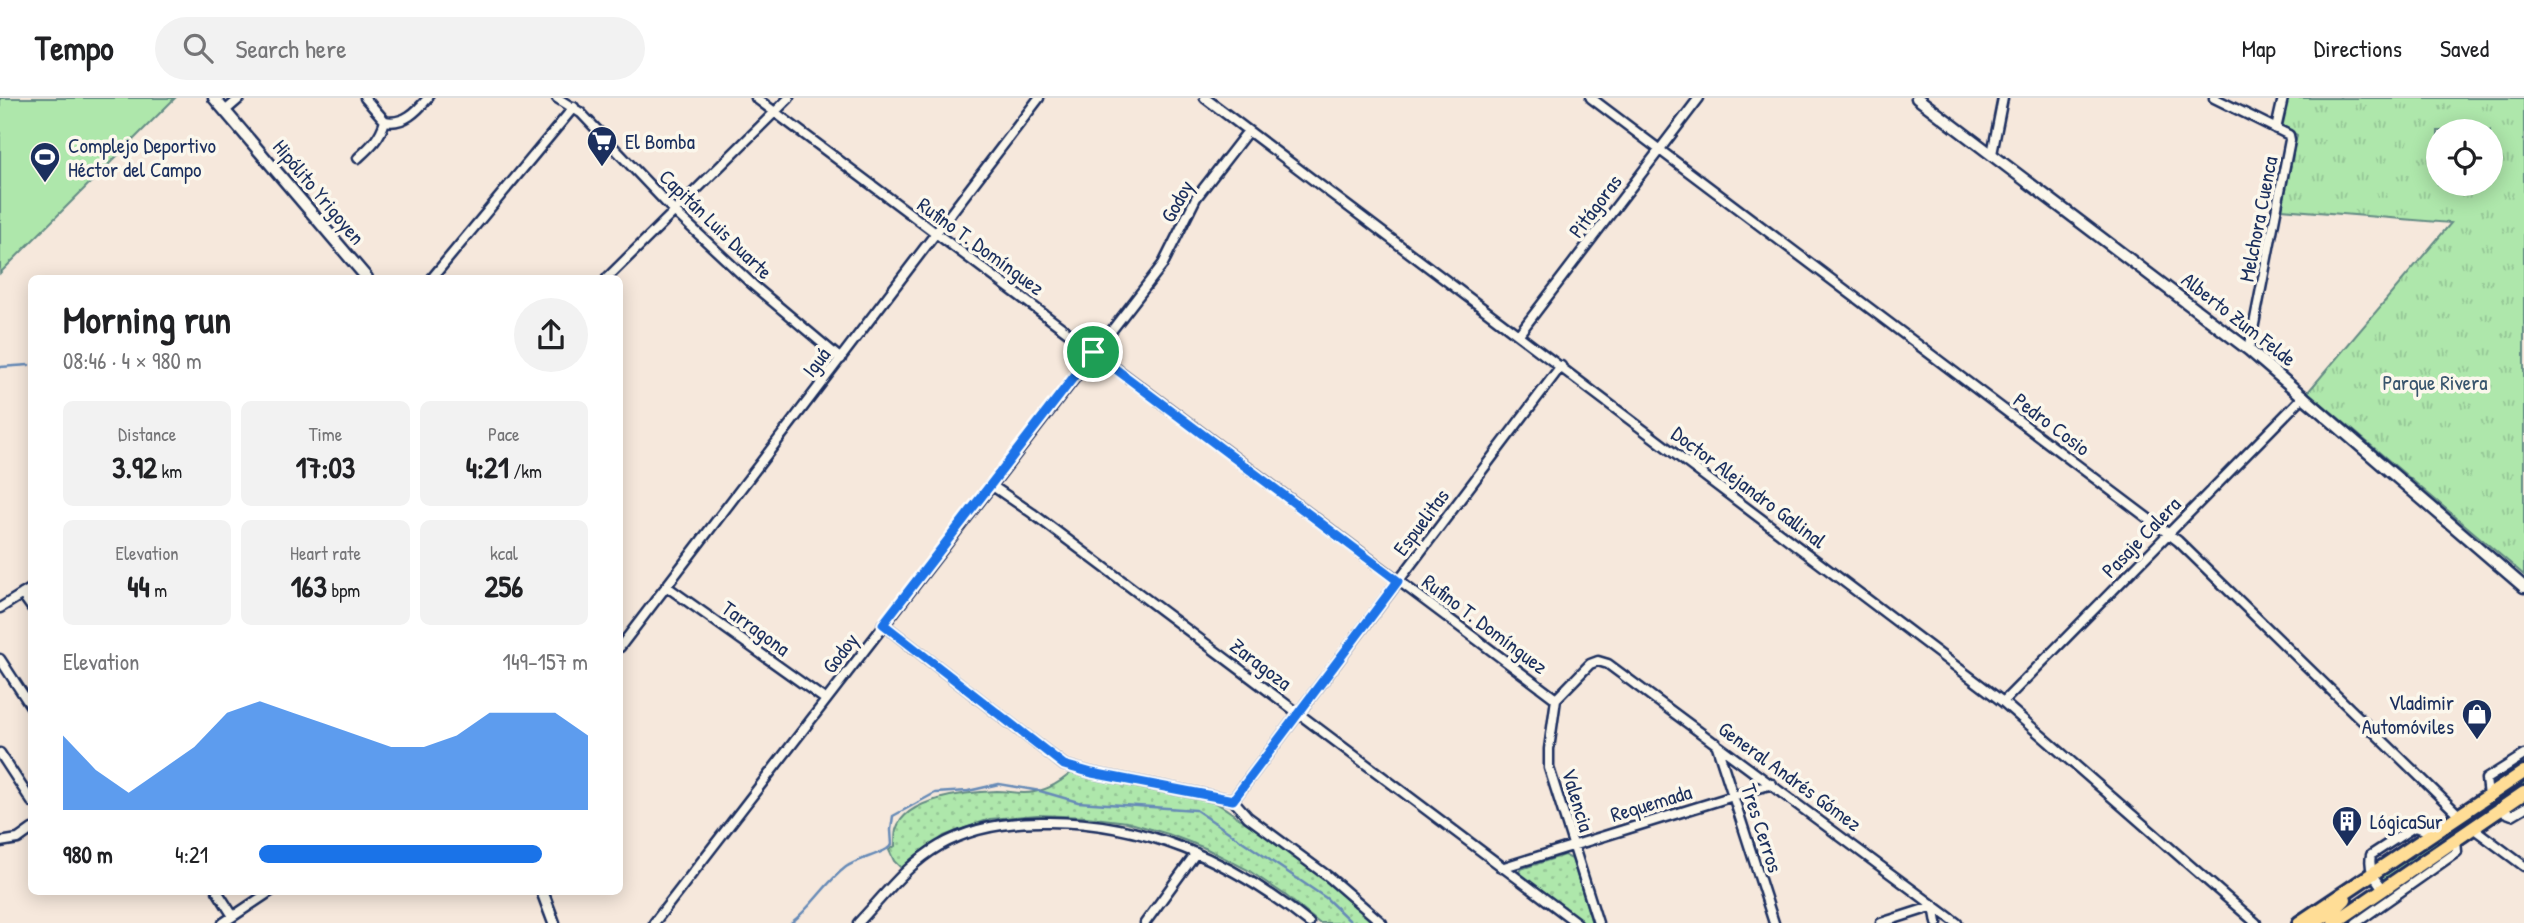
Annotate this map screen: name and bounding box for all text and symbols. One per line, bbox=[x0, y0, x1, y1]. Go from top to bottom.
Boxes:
search box bbox=[155, 17, 645, 80]
text: Tempo bbox=[35, 26, 113, 70]
icon: search bbox=[179, 29, 217, 67]
text: Search here bbox=[235, 31, 347, 66]
text: Map bbox=[2242, 32, 2276, 64]
text: Directions bbox=[2314, 32, 2402, 64]
text: Saved bbox=[2440, 32, 2489, 64]
map controls bbox=[2426, 119, 2503, 196]
button: locate bbox=[2426, 119, 2503, 196]
supermarket icon: El Bomba bbox=[585, 124, 619, 168]
place label: El Bomba bbox=[625, 127, 695, 156]
place label: Complejo Deportivo Héctor del Campo bbox=[68, 131, 216, 184]
street label: Hipólito Yrigoyen bbox=[266, 133, 372, 251]
sports icon: Complejo Deportivo Héctor del Campo bbox=[28, 140, 62, 184]
street label: Melchora Cuenca bbox=[2232, 154, 2284, 284]
street label: Capitán Luis Duarte bbox=[653, 162, 779, 286]
street label: Pitágoras bbox=[1562, 168, 1628, 244]
street label: Godoy bbox=[1154, 175, 1200, 227]
street label: Rufino T. Domínguez bbox=[912, 190, 1050, 302]
street label: Alberto Zum Felde bbox=[2176, 265, 2302, 373]
text: Morning run bbox=[63, 293, 231, 345]
button: share bbox=[514, 298, 588, 372]
pin bbox=[1063, 322, 1123, 382]
icon: arrive bbox=[1074, 333, 1112, 371]
street label: Iguá bbox=[795, 341, 837, 383]
text: 08:46 · 4 × 980 m bbox=[63, 345, 202, 376]
park label: Parque Rivera bbox=[2382, 368, 2488, 397]
street label: Pedro Cosio bbox=[2008, 386, 2096, 462]
street label: Doctor Alejandro Gallinal bbox=[1666, 419, 1833, 555]
text: Distance bbox=[118, 421, 176, 447]
text: Time bbox=[309, 421, 342, 447]
text: Pace bbox=[488, 421, 520, 447]
text: 3.92 bbox=[112, 447, 157, 487]
text: 17:03 bbox=[296, 447, 355, 487]
text: 4:21 bbox=[466, 447, 509, 487]
text: km bbox=[157, 458, 182, 484]
text: /km bbox=[509, 458, 542, 484]
street label: Espuelitas bbox=[1386, 483, 1456, 561]
street label: Pasaje Calera bbox=[2095, 490, 2187, 584]
text: Elevation bbox=[116, 540, 179, 566]
text: Heart rate bbox=[290, 540, 361, 566]
text: kcal bbox=[490, 540, 518, 566]
text: 44 bbox=[127, 566, 150, 606]
text: 163 bbox=[291, 566, 327, 606]
text: 256 bbox=[484, 566, 523, 606]
street label: Rufino T. Domínguez bbox=[1416, 567, 1554, 681]
text: m bbox=[150, 577, 167, 603]
text: bpm bbox=[327, 577, 360, 603]
street label: Tarragona bbox=[716, 593, 796, 663]
street label: Godoy bbox=[815, 627, 865, 679]
street label: Zaragoza bbox=[1224, 631, 1298, 697]
text: Elevation bbox=[63, 646, 139, 677]
text: 149–157 m bbox=[503, 646, 588, 677]
place label: Vladimir Automóviles bbox=[2362, 688, 2454, 741]
shop icon: Vladimir Automóviles bbox=[2460, 697, 2494, 741]
street label: General Andrés Gómez bbox=[1713, 714, 1867, 838]
street label: Valencia bbox=[1555, 765, 1601, 835]
street label: Requemada bbox=[1607, 777, 1695, 829]
street label: Tres Cerros bbox=[1734, 780, 1790, 876]
building icon: LógicaSur bbox=[2330, 804, 2364, 848]
place label: LógicaSur bbox=[2370, 807, 2443, 836]
text: 980 m bbox=[63, 839, 113, 870]
text: 4:21 bbox=[175, 839, 208, 870]

